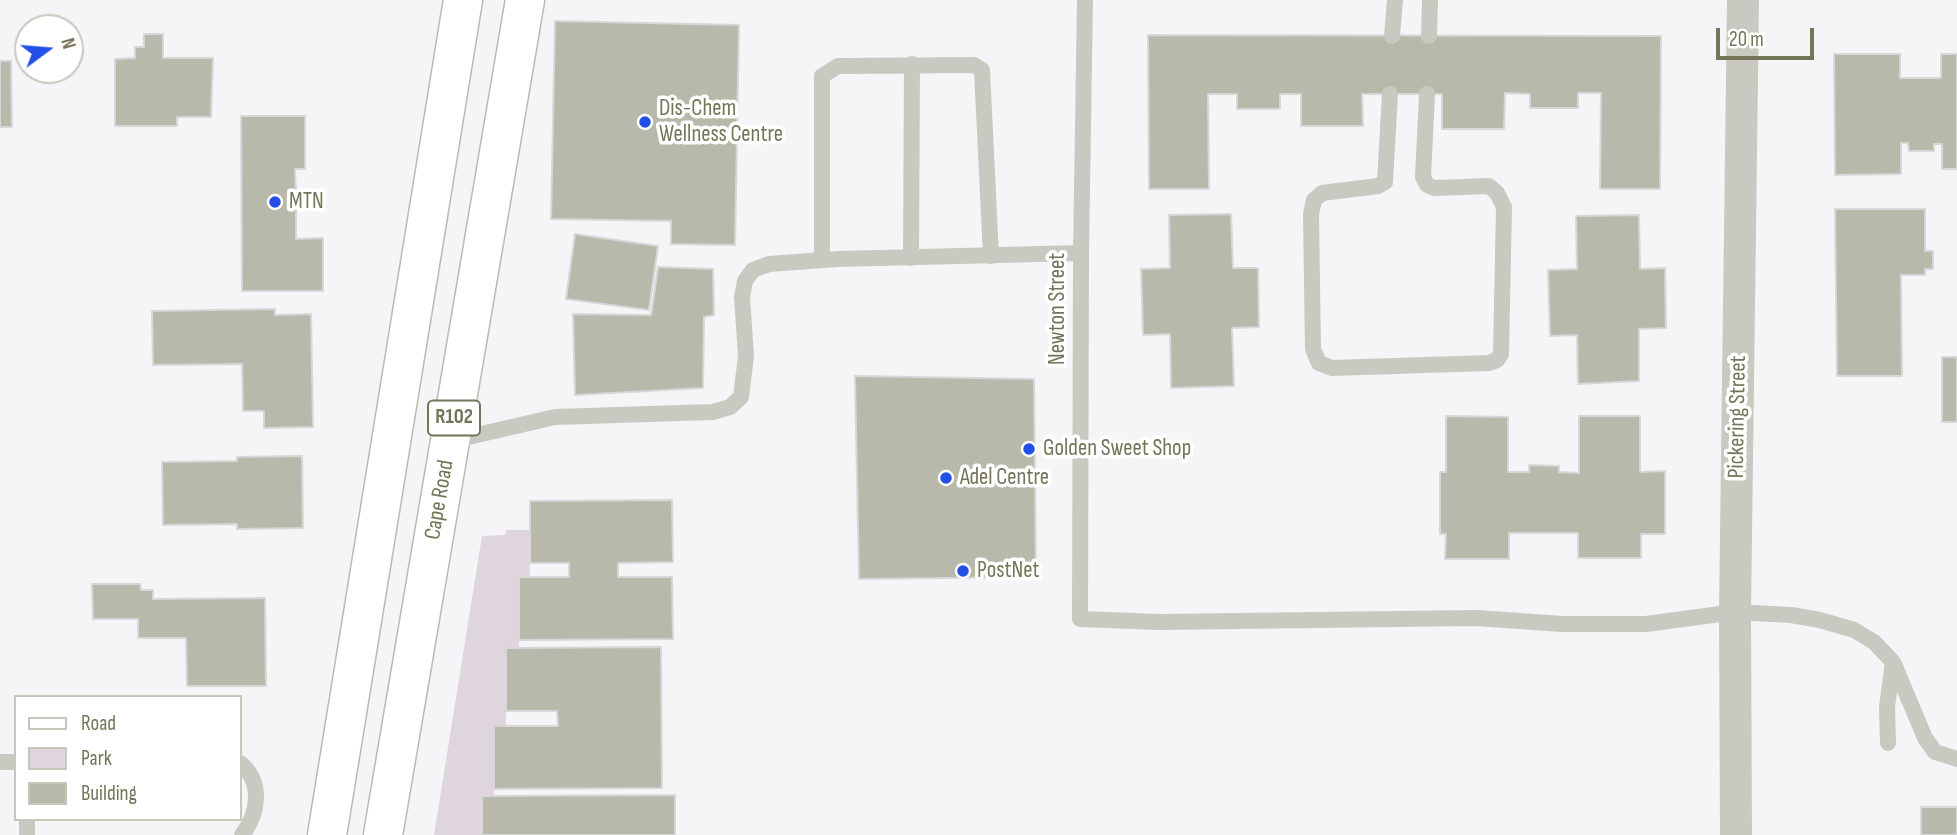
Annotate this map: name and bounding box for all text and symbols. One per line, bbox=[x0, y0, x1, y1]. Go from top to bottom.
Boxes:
north arrow bbox=[14, 14, 84, 84]
scale bar bbox=[1719, 14, 1817, 58]
text: 20 m bbox=[1729, 27, 1764, 52]
text: N bbox=[55, 36, 80, 52]
place label: Dis-Chem Wellness Centre bbox=[659, 95, 783, 149]
marker: Dis-Chem Wellness Centre bbox=[637, 114, 653, 130]
place label: MTN bbox=[289, 188, 324, 216]
marker: MTN bbox=[267, 194, 283, 210]
street label: Newton Street bbox=[1044, 253, 1072, 365]
street label: Pickering Street bbox=[1723, 355, 1753, 479]
road number: R102 bbox=[428, 400, 480, 436]
place label: Golden Sweet Shop bbox=[1043, 435, 1191, 463]
marker: Golden Sweet Shop bbox=[1021, 441, 1037, 457]
street label: Cape Road bbox=[419, 458, 461, 542]
place label: Adel Centre bbox=[960, 464, 1049, 492]
marker: Adel Centre bbox=[938, 470, 954, 486]
place label: PostNet bbox=[977, 557, 1039, 585]
marker: PostNet bbox=[955, 563, 971, 579]
legend bbox=[14, 695, 242, 821]
text: Road bbox=[81, 711, 116, 736]
text: Park bbox=[81, 746, 112, 771]
text: Building bbox=[81, 781, 137, 806]

